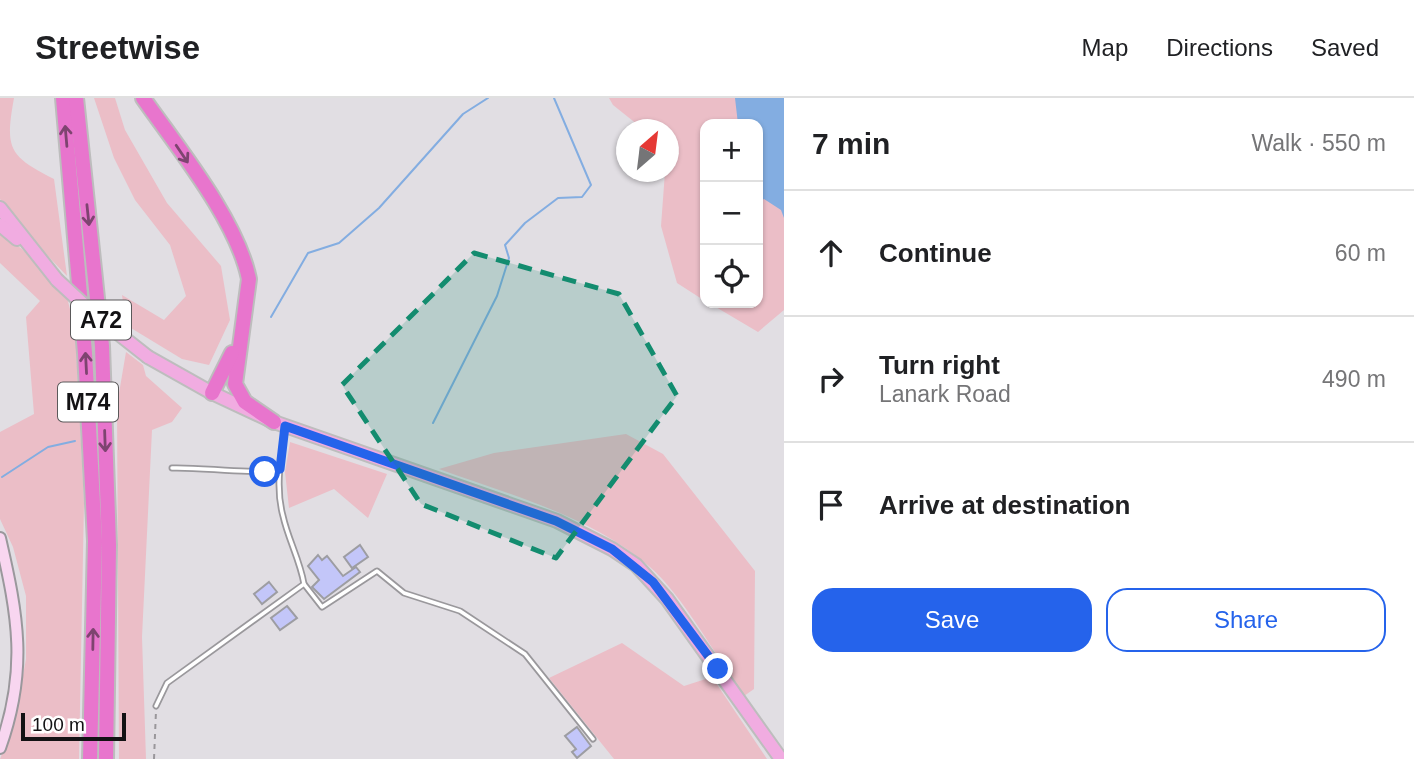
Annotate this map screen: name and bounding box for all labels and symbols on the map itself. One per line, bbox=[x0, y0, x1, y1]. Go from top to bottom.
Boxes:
north arrow bbox=[616, 119, 679, 182]
one-way arrow bbox=[59, 125, 72, 148]
one-way arrow bbox=[175, 144, 189, 163]
one-way arrow bbox=[82, 203, 95, 225]
road number: A72 bbox=[71, 300, 131, 340]
one-way arrow bbox=[79, 351, 92, 374]
road number: M74 bbox=[58, 382, 118, 422]
one-way arrow bbox=[99, 430, 112, 453]
route start bbox=[249, 456, 280, 487]
one-way arrow bbox=[86, 628, 99, 651]
route end bbox=[702, 653, 733, 684]
scale bar bbox=[21, 710, 126, 742]

